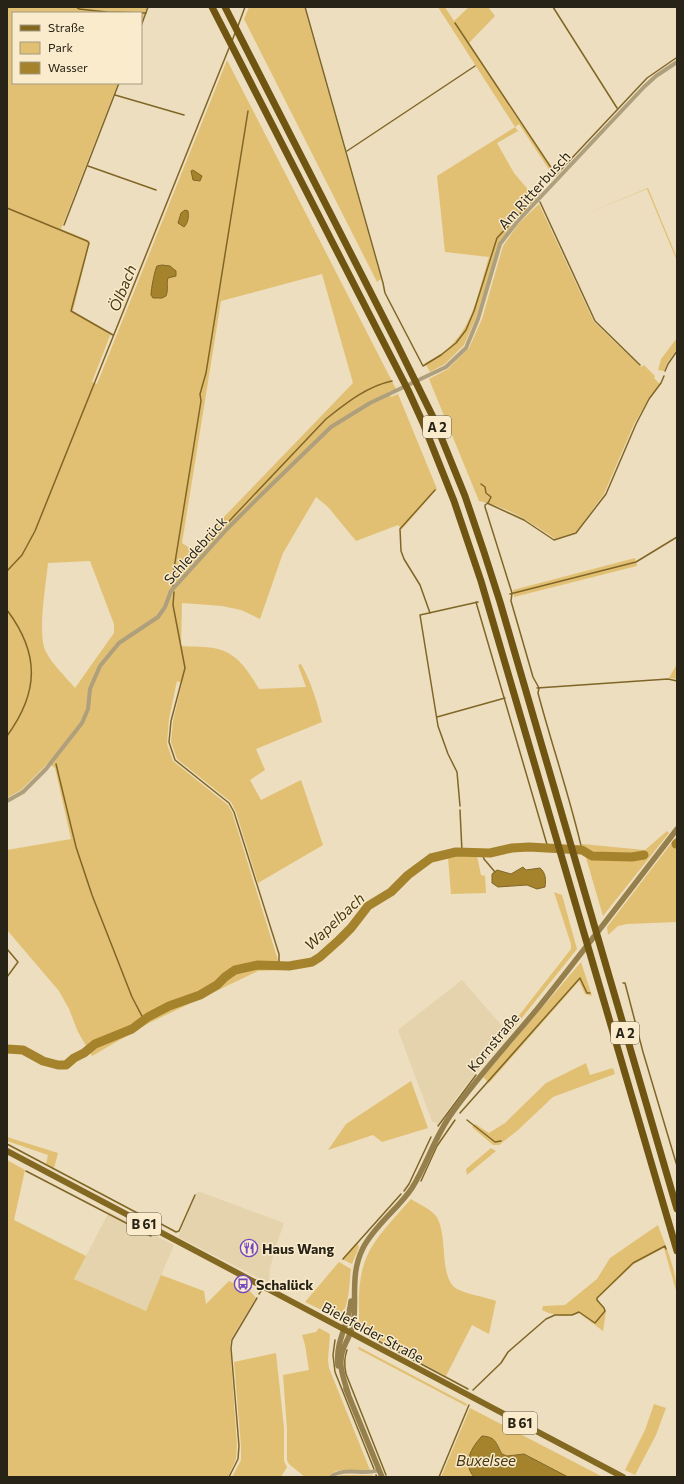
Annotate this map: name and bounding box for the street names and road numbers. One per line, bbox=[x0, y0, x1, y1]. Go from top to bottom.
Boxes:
street label: Am Ritterbusch bbox=[494, 147, 574, 233]
road number: A 2 bbox=[423, 416, 451, 438]
street label: Schledebrück bbox=[160, 512, 230, 588]
street label: Kornstraße bbox=[463, 1009, 523, 1075]
road number: A 2 bbox=[611, 1022, 639, 1044]
road number: B 61 bbox=[127, 1213, 161, 1235]
street label: Bielefelder Straße bbox=[319, 1298, 427, 1366]
road number: B 61 bbox=[503, 1412, 537, 1434]

